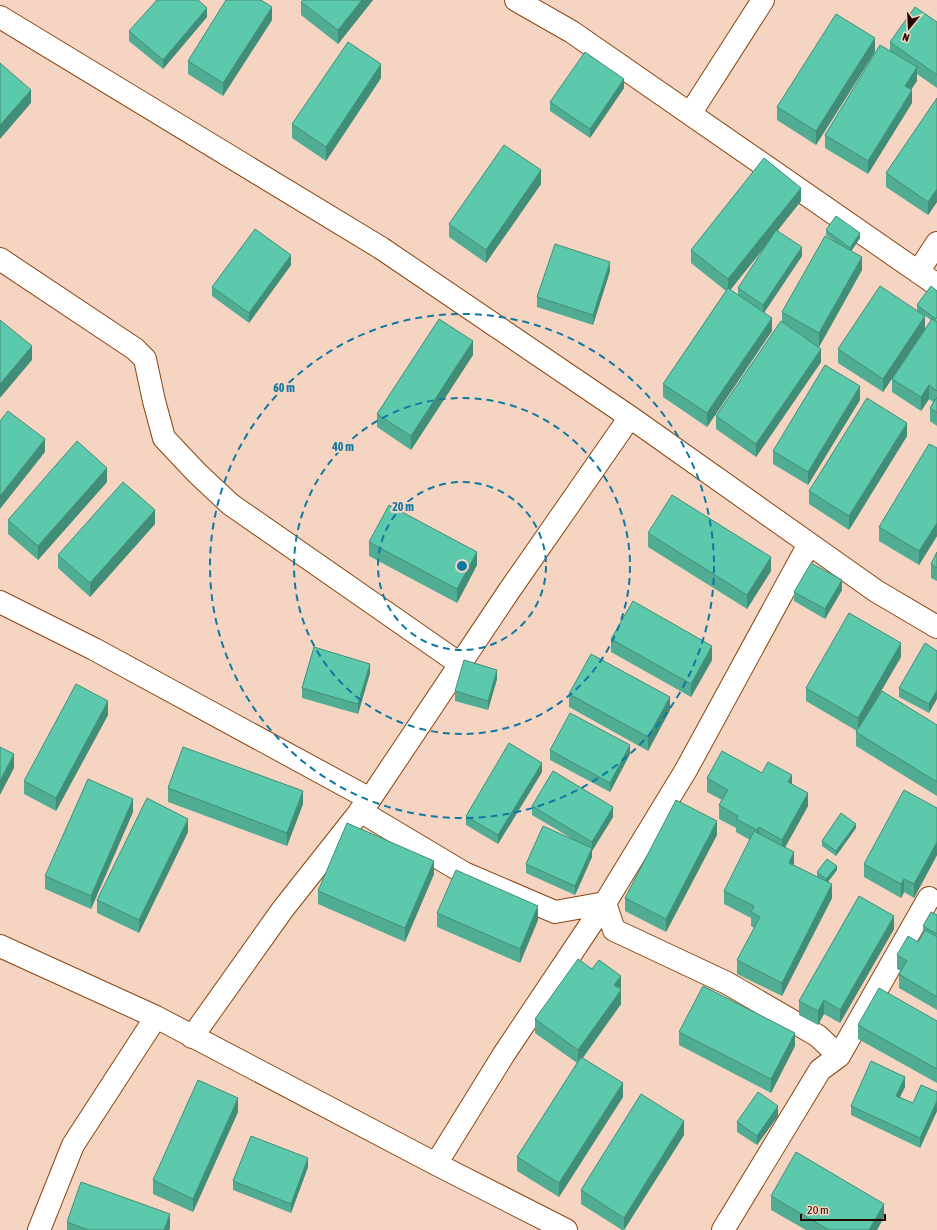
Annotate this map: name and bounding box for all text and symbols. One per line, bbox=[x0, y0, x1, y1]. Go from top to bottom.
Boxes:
north arrow bbox=[889, 8, 929, 48]
text: N bbox=[901, 31, 911, 44]
text: 60 m bbox=[273, 381, 295, 395]
text: 40 m bbox=[331, 440, 354, 454]
text: 20 m bbox=[392, 500, 414, 514]
centre of rings bbox=[455, 559, 469, 573]
scale bar bbox=[801, 1196, 885, 1222]
text: 20 m bbox=[807, 1203, 829, 1217]

